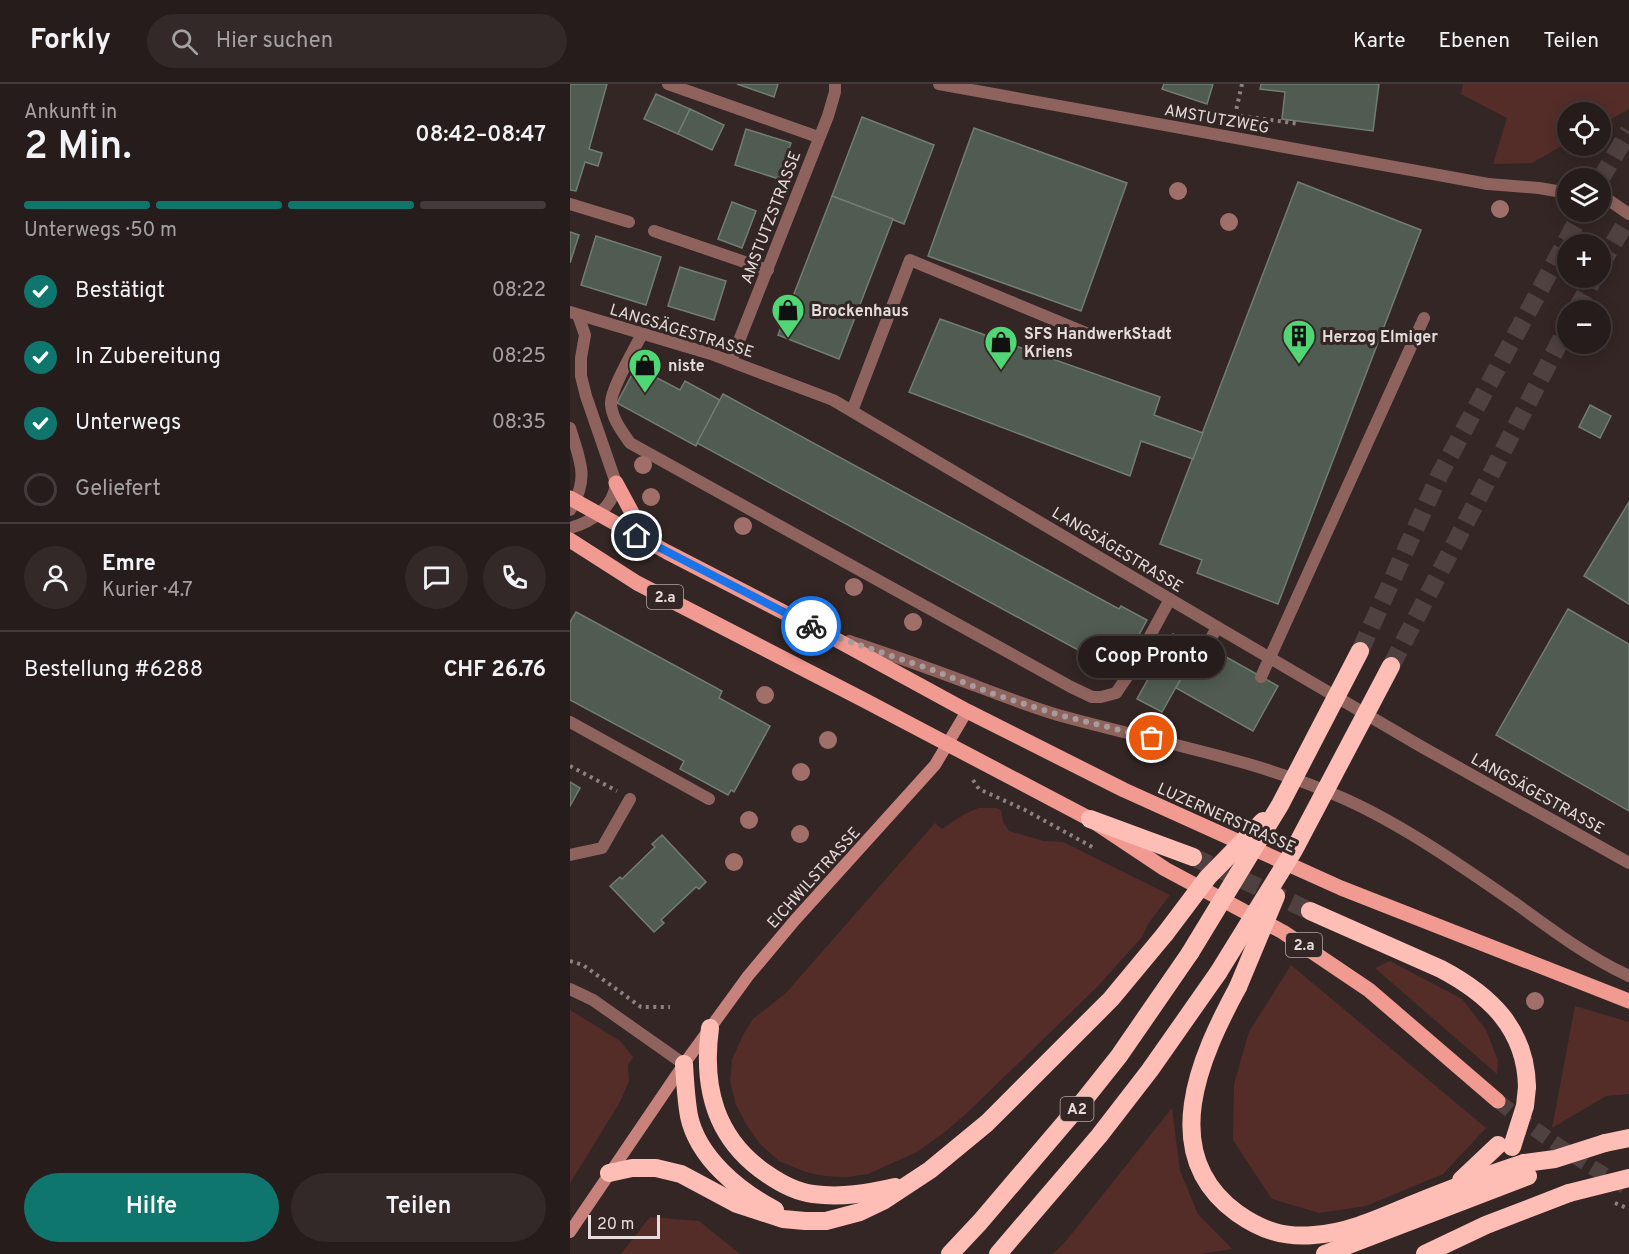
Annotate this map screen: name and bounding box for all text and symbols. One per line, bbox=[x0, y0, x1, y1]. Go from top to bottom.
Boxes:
search box bbox=[147, 14, 567, 68]
text: Forkly bbox=[30, 23, 111, 59]
icon: search bbox=[168, 25, 201, 58]
text: Hier suchen bbox=[216, 28, 333, 55]
text: Karte bbox=[1353, 28, 1405, 55]
text: Ebenen bbox=[1438, 28, 1510, 55]
text: Teilen bbox=[1543, 28, 1599, 55]
text: Ankunft in bbox=[24, 100, 117, 126]
street label: AMSTUTZWEG bbox=[1163, 101, 1271, 139]
map controls bbox=[1557, 102, 1611, 354]
button: locate bbox=[1557, 102, 1611, 156]
text: 08:42–08:47 bbox=[415, 122, 546, 149]
text: 2 Min. bbox=[24, 124, 132, 173]
street label: AMSTUTZSTRASSE bbox=[737, 148, 806, 287]
button: layers bbox=[1557, 168, 1611, 222]
text: Unterwegs · 50 m bbox=[24, 218, 177, 244]
button: + bbox=[1557, 234, 1611, 288]
icon: check bbox=[24, 275, 57, 308]
text: Bestätigt bbox=[75, 278, 165, 305]
text: 08:22 bbox=[492, 278, 546, 304]
shop icon: Brockenhaus bbox=[770, 292, 806, 339]
street label: LANGSÄGESTRASSE bbox=[607, 300, 756, 363]
button: − bbox=[1557, 300, 1611, 354]
place label: Brockenhaus bbox=[811, 302, 909, 322]
building icon: Herzog Elmiger bbox=[1281, 318, 1317, 365]
shop icon: SFS HandwerkStadt Kriens bbox=[983, 324, 1019, 371]
place label: SFS HandwerkStadt Kriens bbox=[1024, 325, 1172, 363]
place label: Herzog Elmiger bbox=[1322, 328, 1438, 348]
icon: check bbox=[24, 341, 57, 374]
text: In Zubereitung bbox=[75, 344, 221, 371]
text: 08:25 bbox=[492, 344, 546, 370]
shop icon: niste bbox=[627, 347, 663, 394]
place label: niste bbox=[668, 357, 705, 377]
icon: check bbox=[24, 407, 57, 440]
text: Unterwegs bbox=[75, 410, 181, 437]
text: 08:35 bbox=[492, 410, 546, 436]
text: Geliefert bbox=[75, 476, 161, 503]
street label: LANGSÄGESTRASSE bbox=[1048, 503, 1187, 598]
pin bbox=[611, 510, 662, 561]
icon: home bbox=[620, 519, 653, 552]
button: person bbox=[24, 546, 87, 609]
button: chat bbox=[405, 546, 468, 609]
button: phone bbox=[483, 546, 546, 609]
text: Emre bbox=[102, 551, 156, 578]
text: Kurier · 4.7 bbox=[102, 578, 193, 604]
road number: 2.a bbox=[647, 585, 683, 609]
courier bbox=[781, 596, 841, 656]
icon: bike bbox=[795, 610, 828, 643]
callout: Coop Pronto bbox=[1078, 636, 1226, 678]
text: Coop Pronto bbox=[1095, 644, 1208, 670]
text: Bestellung #6288 bbox=[24, 657, 203, 684]
text: CHF 26.76 bbox=[443, 657, 546, 684]
pin bbox=[1126, 712, 1177, 763]
icon: bag bbox=[1135, 721, 1168, 754]
street label: LANGSÄGESTRASSE bbox=[1467, 749, 1608, 840]
street label: LUZERNERSTRASSE bbox=[1154, 779, 1299, 858]
street label: EICHWILSTRASSE bbox=[764, 823, 865, 933]
road number: 2.a bbox=[1286, 933, 1322, 957]
road number: A2 bbox=[1060, 1097, 1094, 1121]
button: Hilfe bbox=[24, 1173, 279, 1242]
button: Teilen bbox=[291, 1173, 546, 1242]
scale bar bbox=[588, 1212, 660, 1240]
text: 20 m bbox=[597, 1215, 634, 1235]

